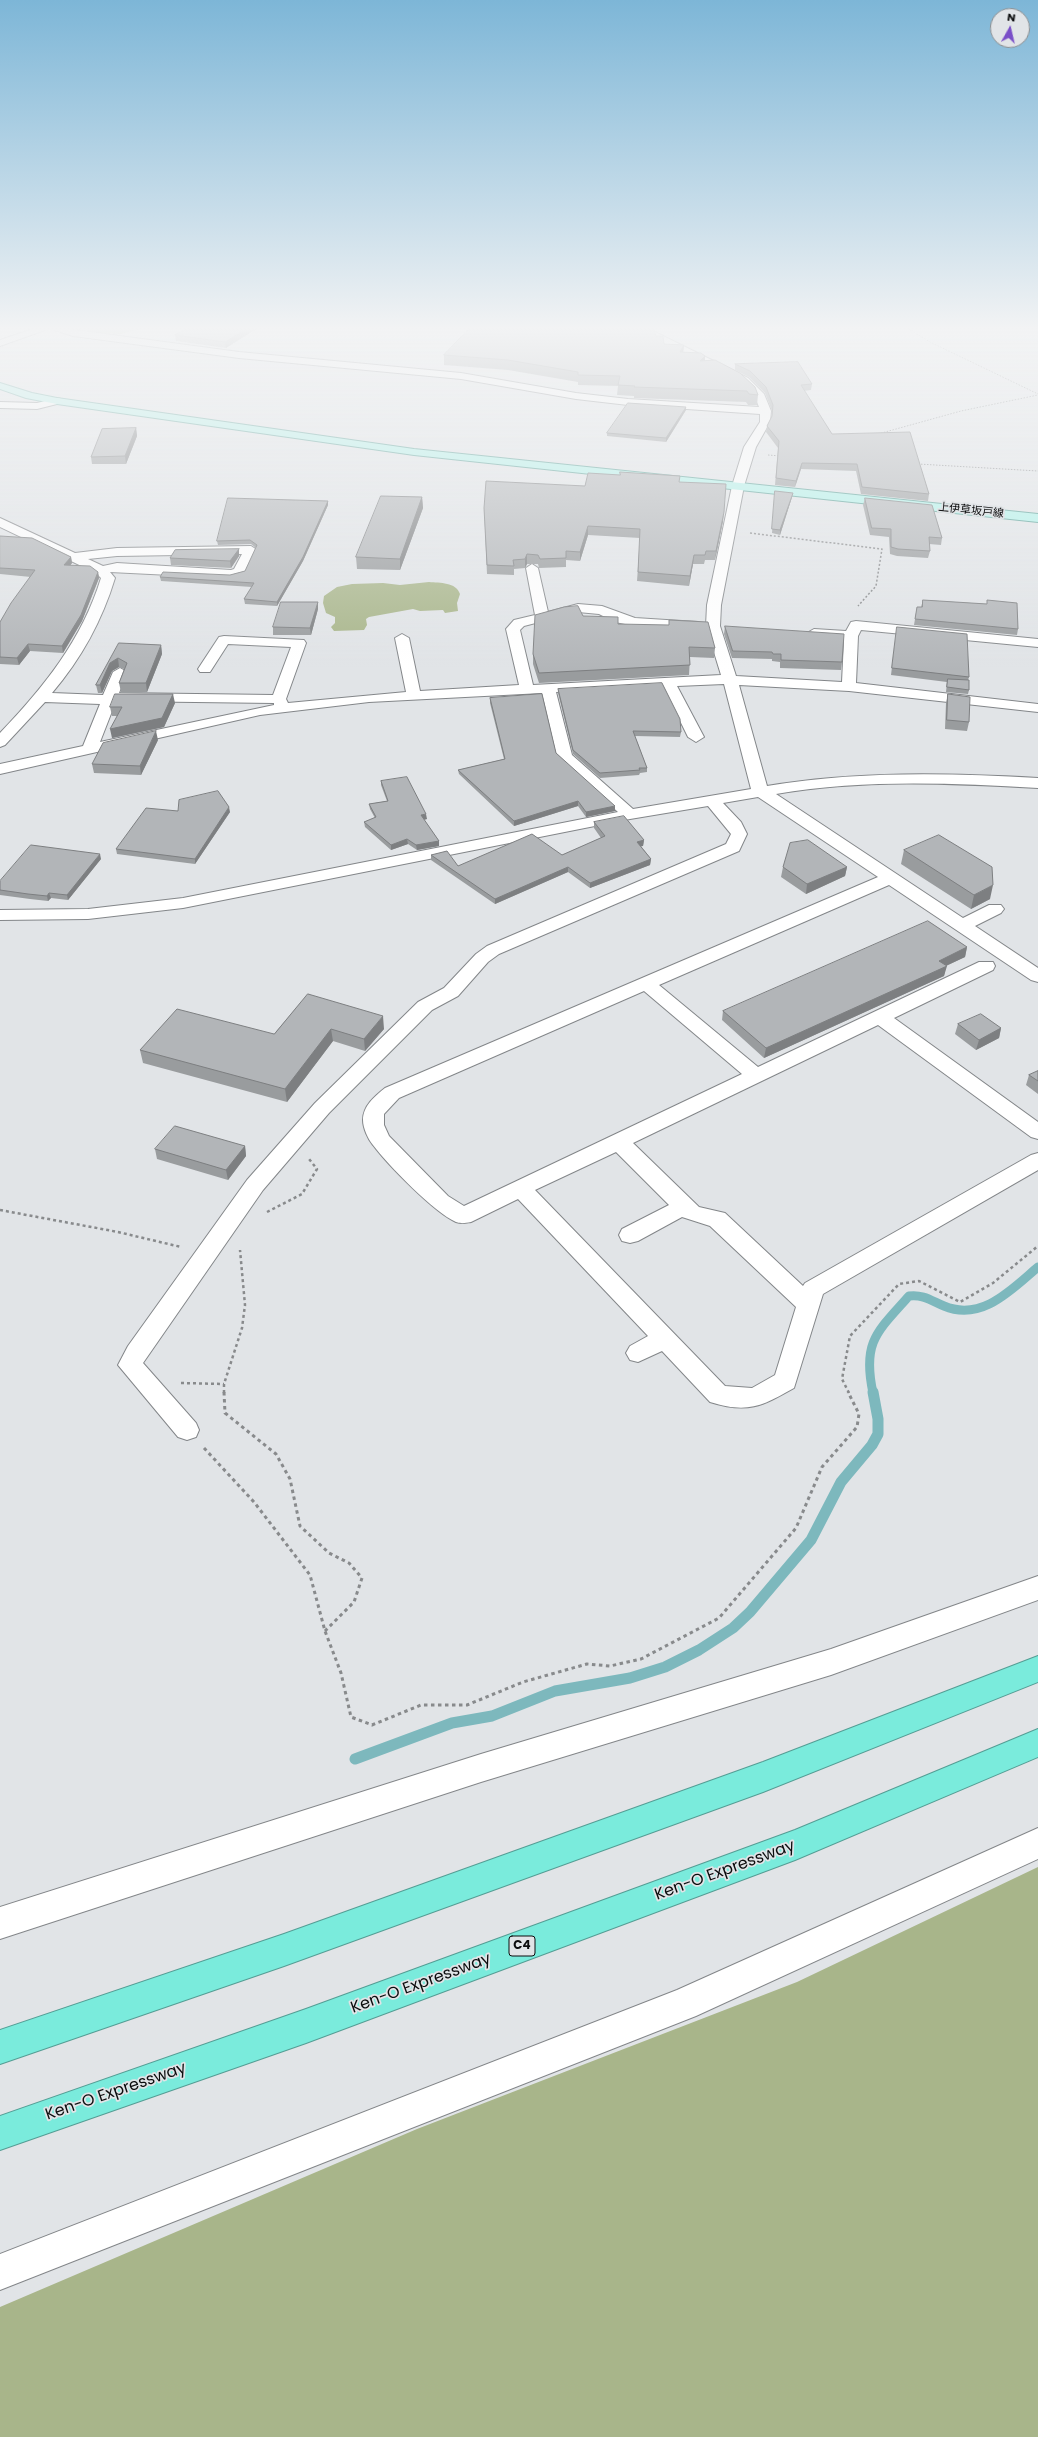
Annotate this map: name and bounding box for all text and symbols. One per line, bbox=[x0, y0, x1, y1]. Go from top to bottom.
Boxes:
north arrow bbox=[990, 8, 1030, 48]
text: N bbox=[1006, 9, 1017, 26]
street label: 上伊草坂戸線 bbox=[937, 501, 1005, 521]
street label: Ken-O Expressway bbox=[652, 1837, 798, 1905]
road number: C4 bbox=[509, 1936, 535, 1956]
street label: Ken-O Expressway bbox=[348, 1950, 494, 2018]
street label: Ken-O Expressway bbox=[43, 2059, 189, 2125]

